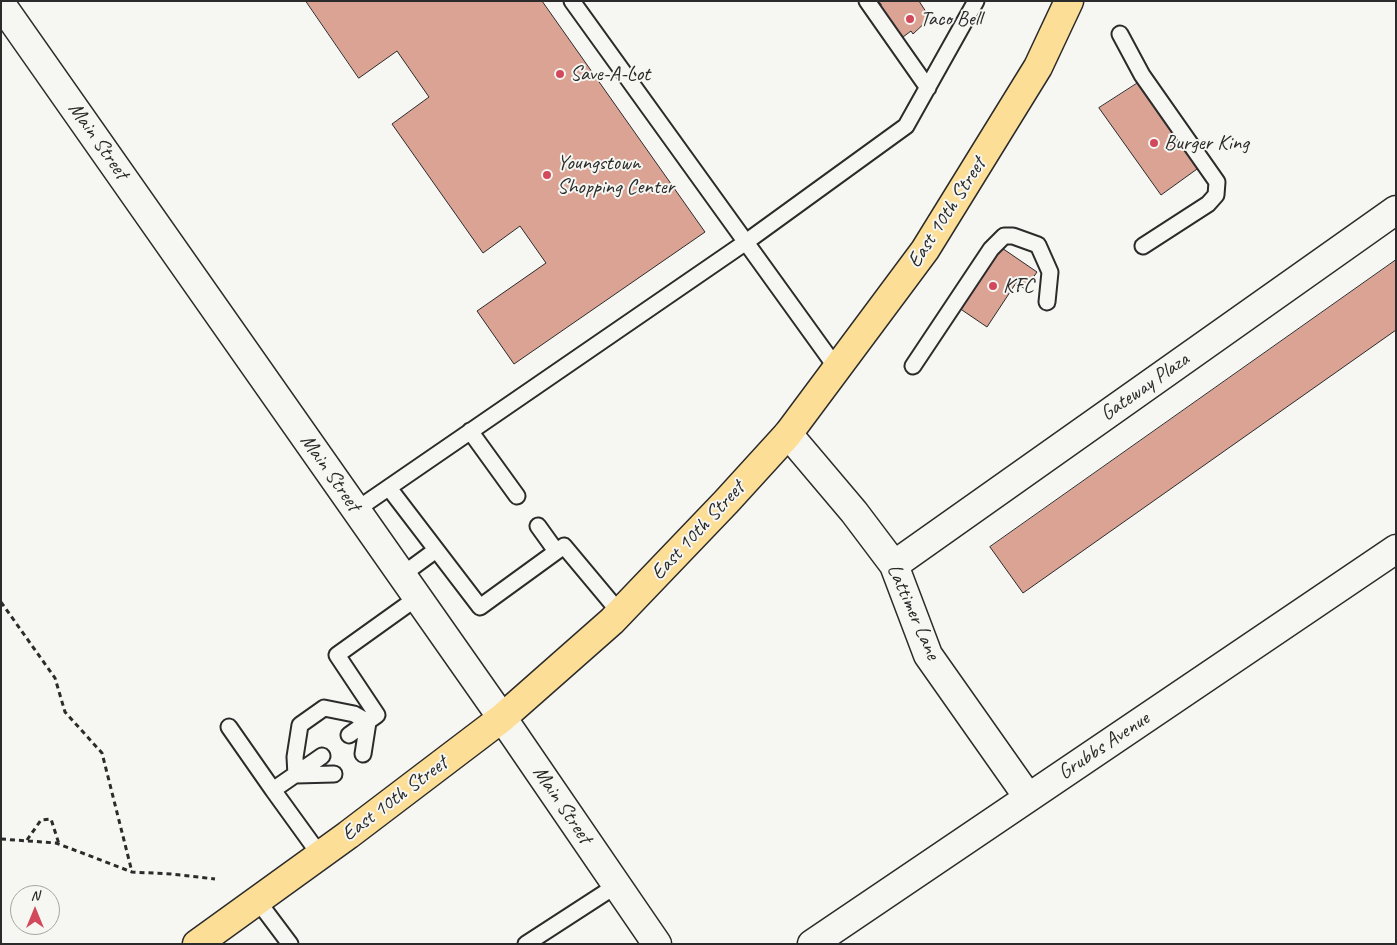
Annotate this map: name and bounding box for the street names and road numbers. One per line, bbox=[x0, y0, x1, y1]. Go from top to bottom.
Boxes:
street label: Main Street bbox=[62, 98, 134, 184]
street label: East 10th Street bbox=[902, 153, 992, 273]
street label: Gateway Plaza bbox=[1096, 347, 1194, 427]
street label: Main Street bbox=[294, 430, 366, 516]
street label: East 10th Street bbox=[646, 476, 750, 586]
street label: Lattimer Lane bbox=[881, 560, 945, 664]
street label: Grubbs Avenue bbox=[1054, 706, 1154, 786]
street label: East 10th Street bbox=[337, 751, 453, 847]
street label: Main Street bbox=[527, 761, 597, 849]

